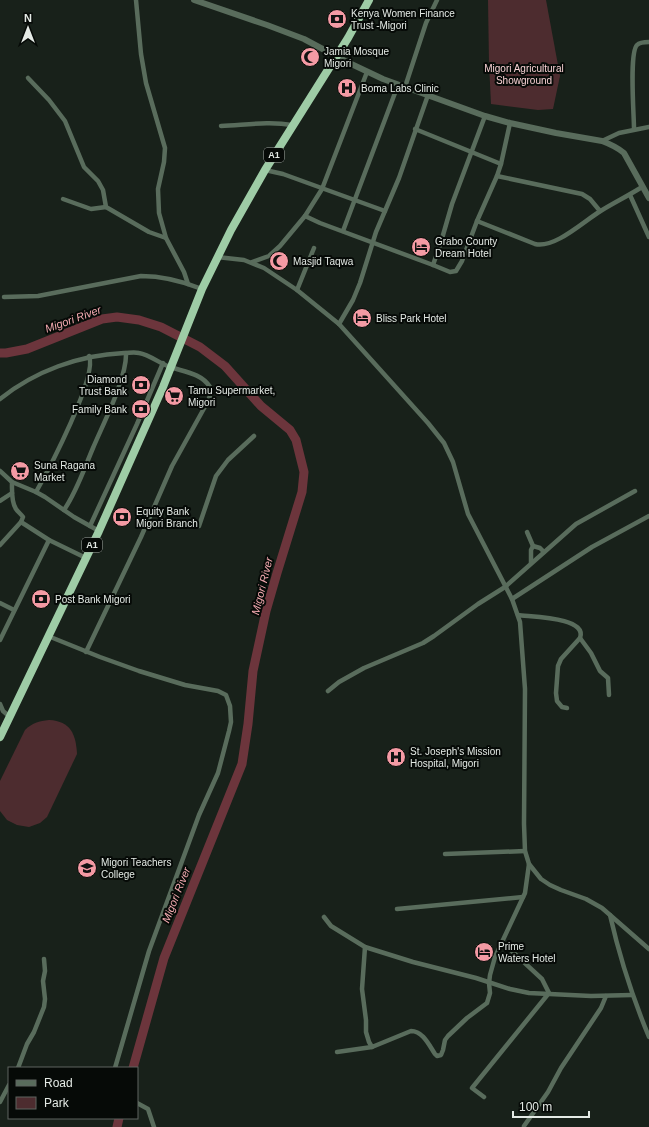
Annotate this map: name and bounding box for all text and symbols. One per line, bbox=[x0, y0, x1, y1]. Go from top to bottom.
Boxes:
north arrow bbox=[8, 8, 48, 48]
bank icon: Kenya Women Finance Trust -Migori bbox=[326, 8, 348, 30]
place label: Kenya Women Finance Trust -Migori bbox=[351, 8, 455, 31]
text: N bbox=[24, 12, 32, 24]
mosque icon: Jamia Mosque Migori bbox=[299, 46, 321, 68]
place label: Jamia Mosque Migori bbox=[324, 46, 389, 69]
park label: Migori Agricultural Showground bbox=[484, 63, 564, 86]
hospital icon: Boma Labs Clinic bbox=[336, 77, 358, 99]
place label: Boma Labs Clinic bbox=[361, 83, 439, 94]
road number: A1 bbox=[264, 148, 284, 162]
hotel icon: Grabo County Dream Hotel bbox=[410, 236, 432, 258]
place label: Grabo County Dream Hotel bbox=[435, 236, 497, 259]
mosque icon: Masjid Taqwa bbox=[268, 250, 290, 272]
place label: Masjid Taqwa bbox=[293, 256, 354, 267]
water label: Migori River bbox=[43, 303, 104, 335]
hotel icon: Bliss Park Hotel bbox=[351, 307, 373, 329]
place label: Bliss Park Hotel bbox=[376, 313, 447, 324]
place label: Diamond Trust Bank bbox=[79, 374, 128, 397]
bank icon: Diamond Trust Bank bbox=[130, 374, 152, 396]
supermarket icon: Tamu Supermarket, Migori bbox=[163, 385, 185, 407]
place label: Tamu Supermarket, Migori bbox=[188, 385, 275, 408]
bank icon: Family Bank bbox=[130, 398, 152, 420]
place label: Family Bank bbox=[72, 404, 128, 415]
supermarket icon: Suna Ragana Market bbox=[9, 460, 31, 482]
place label: Suna Ragana Market bbox=[34, 460, 96, 483]
bank icon: Equity Bank Migori Branch bbox=[111, 506, 133, 528]
place label: Equity Bank Migori Branch bbox=[136, 506, 198, 529]
road number: A1 bbox=[82, 538, 102, 552]
water label: Migori River bbox=[249, 555, 275, 616]
bank icon: Post Bank Migori bbox=[30, 588, 52, 610]
place label: Post Bank Migori bbox=[55, 594, 131, 605]
hospital icon: St. Joseph's Mission Hospital, Migori bbox=[385, 746, 407, 768]
place label: St. Joseph's Mission Hospital, Migori bbox=[410, 746, 501, 769]
school or university icon: Migori Teachers College bbox=[76, 857, 98, 879]
place label: Migori Teachers College bbox=[101, 857, 171, 880]
water label: Migori River bbox=[159, 864, 193, 924]
hotel icon: Prime Waters Hotel bbox=[473, 941, 495, 963]
place label: Prime Waters Hotel bbox=[498, 941, 555, 964]
legend bbox=[8, 1067, 138, 1119]
text: Road bbox=[44, 1076, 73, 1090]
scale bar bbox=[513, 1093, 589, 1119]
text: Park bbox=[44, 1096, 70, 1110]
text: 100 m bbox=[519, 1100, 552, 1114]

